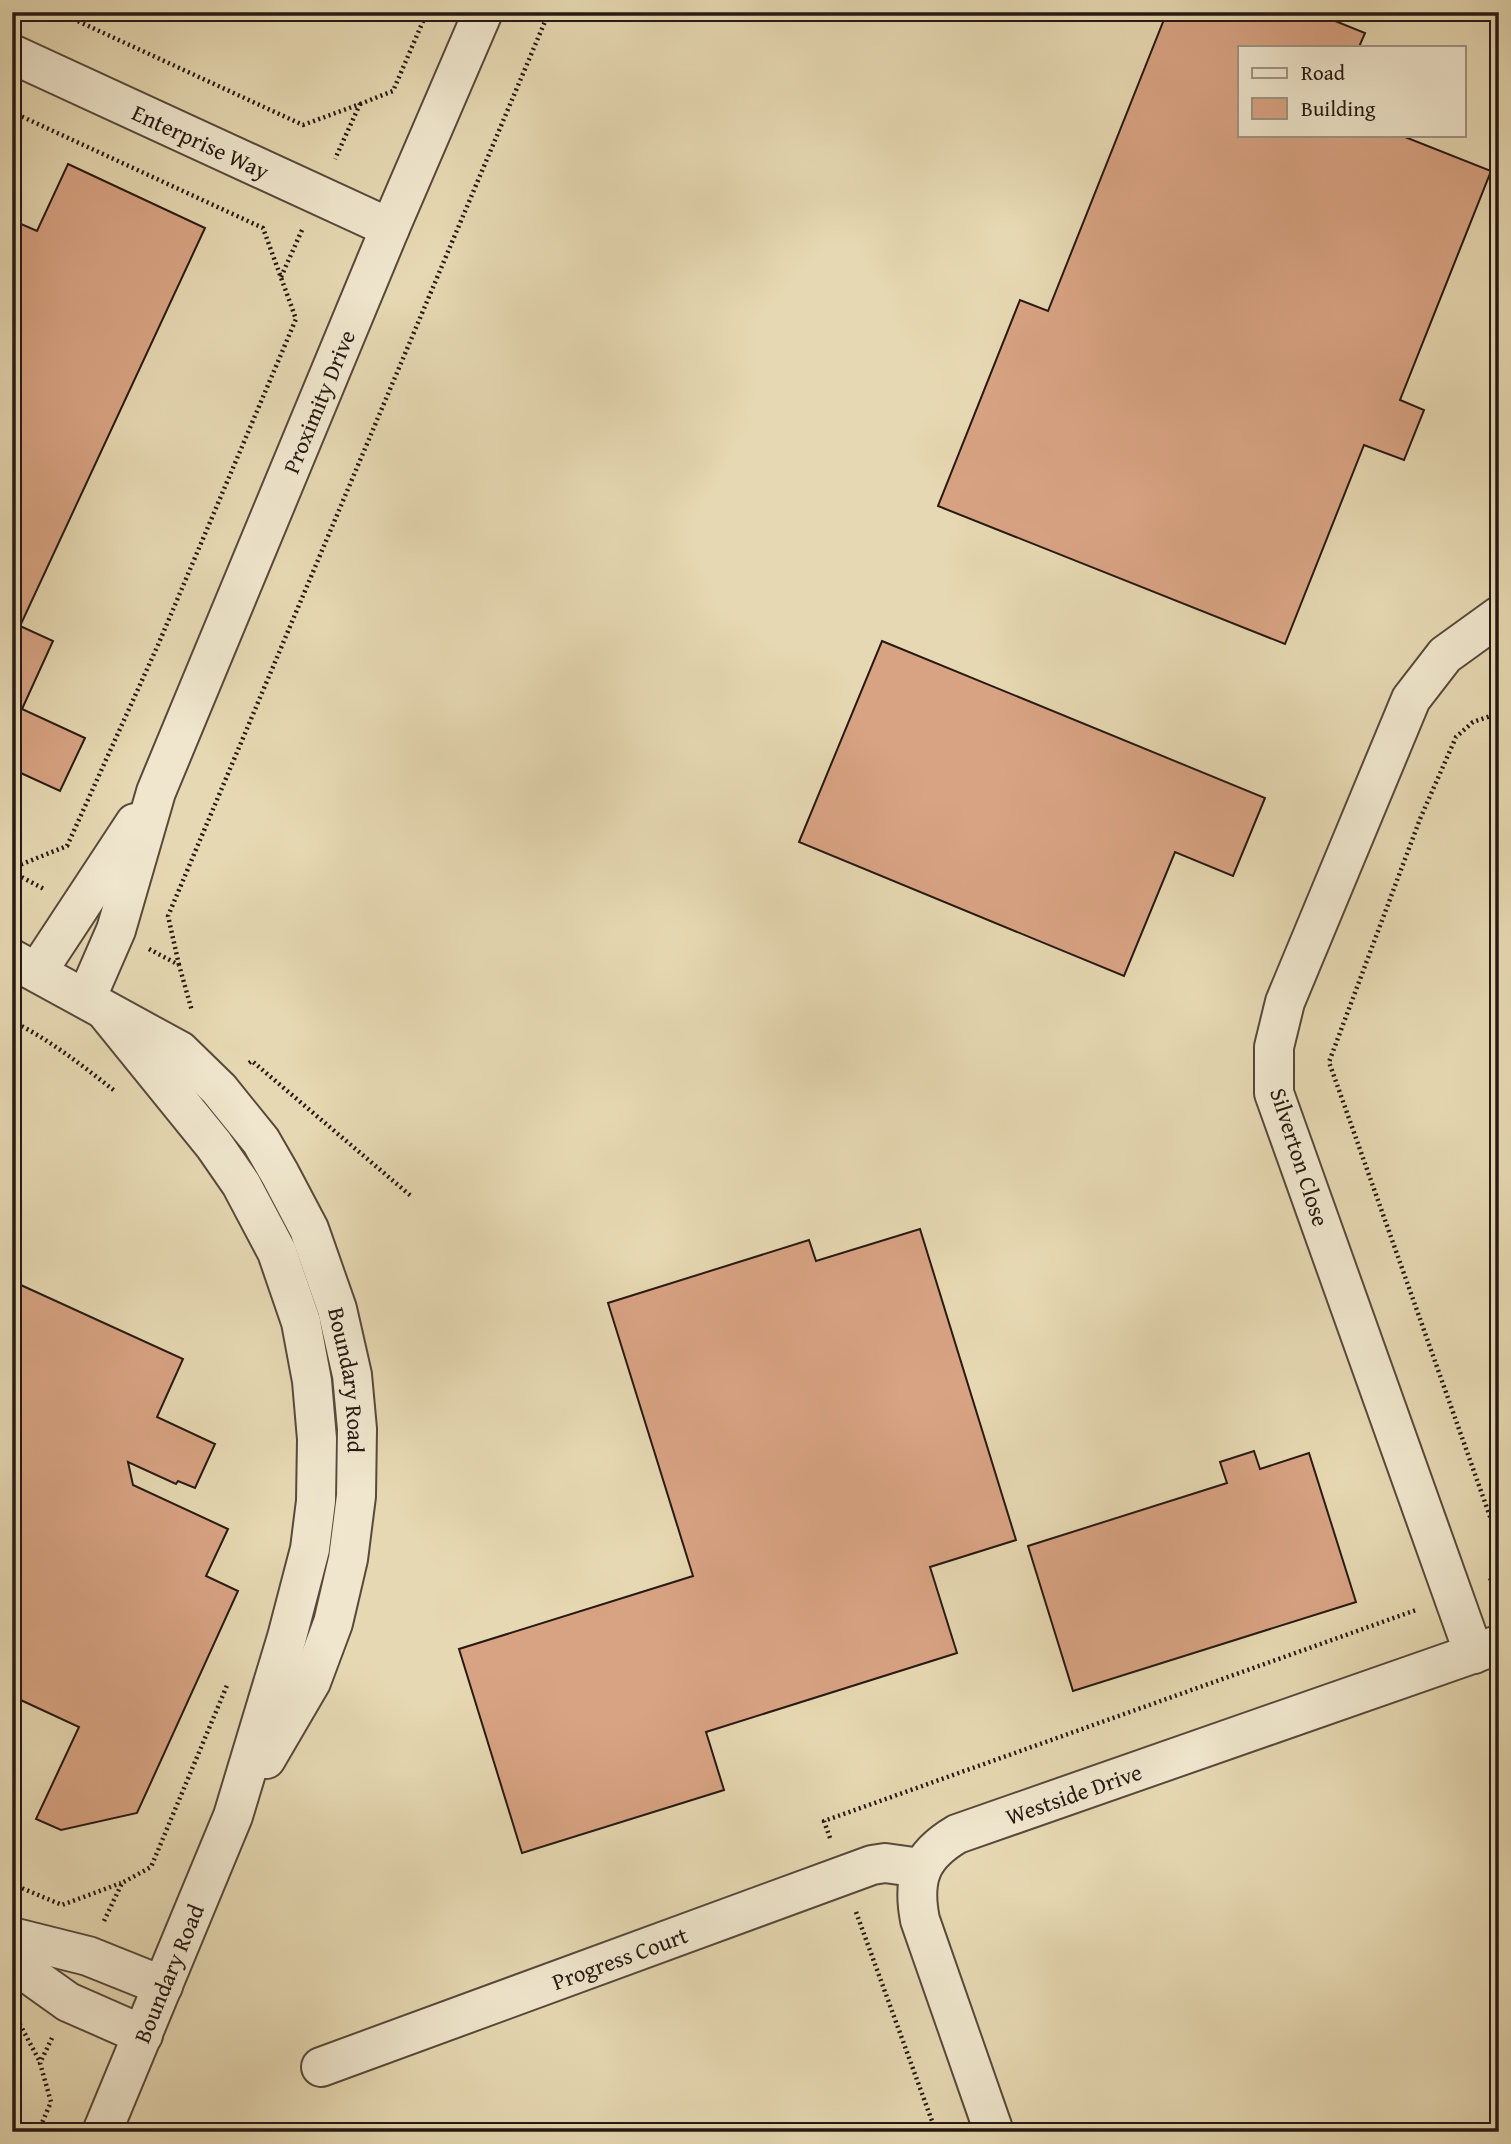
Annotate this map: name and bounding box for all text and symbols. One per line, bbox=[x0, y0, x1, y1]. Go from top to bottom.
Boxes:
legend bbox=[1238, 46, 1466, 136]
text: Road bbox=[1301, 57, 1346, 88]
text: Building bbox=[1301, 93, 1376, 124]
street label: Enterprise Way bbox=[127, 95, 275, 187]
street label: Proximity Drive bbox=[274, 324, 363, 478]
street label: Silverton Close bbox=[1262, 1084, 1338, 1230]
street label: Boundary Road bbox=[321, 1304, 374, 1454]
street label: Westside Drive bbox=[1001, 1754, 1146, 1832]
street label: Boundary Road bbox=[124, 1898, 212, 2048]
street label: Progress Court bbox=[547, 1918, 692, 1998]

